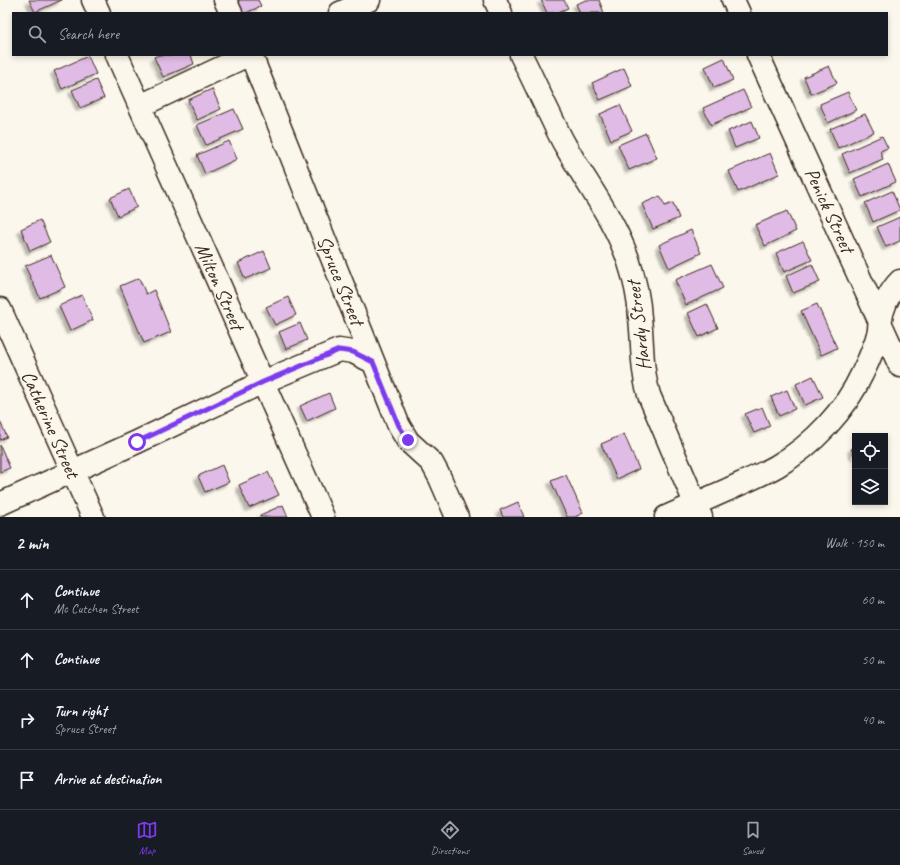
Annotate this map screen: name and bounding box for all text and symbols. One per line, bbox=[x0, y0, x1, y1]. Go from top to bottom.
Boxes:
search box bbox=[12, 12, 888, 56]
icon: search bbox=[26, 23, 48, 45]
text: Search here bbox=[58, 25, 119, 44]
street label: Penick Street bbox=[799, 164, 861, 260]
street label: Spruce Street bbox=[311, 232, 371, 332]
street label: Milton Street bbox=[189, 239, 251, 337]
street label: Hardy Street bbox=[620, 276, 656, 372]
street label: Catherine Street bbox=[16, 367, 86, 484]
route end bbox=[399, 431, 417, 449]
route start bbox=[128, 433, 146, 451]
map controls bbox=[852, 433, 888, 505]
button: locate bbox=[852, 433, 888, 469]
button: layers bbox=[852, 469, 888, 505]
text: 2 min bbox=[16, 533, 49, 554]
text: Walk · 150 m bbox=[825, 535, 884, 551]
text: Continue bbox=[54, 582, 99, 601]
icon: ahead bbox=[16, 589, 38, 611]
text: 60 m bbox=[862, 592, 884, 608]
text: Mc Cutchen Street bbox=[54, 601, 139, 617]
icon: ahead bbox=[16, 649, 38, 671]
text: Continue bbox=[54, 650, 99, 669]
text: 50 m bbox=[862, 652, 884, 668]
text: Turn right bbox=[54, 702, 107, 721]
icon: right bbox=[16, 709, 38, 731]
text: 40 m bbox=[862, 712, 884, 728]
text: Spruce Street bbox=[54, 721, 115, 737]
icon: arrive bbox=[16, 769, 38, 791]
text: Arrive at destination bbox=[54, 770, 161, 789]
tab: Map bbox=[136, 819, 158, 857]
tab: Directions bbox=[431, 819, 469, 857]
tab: Saved bbox=[742, 819, 764, 857]

